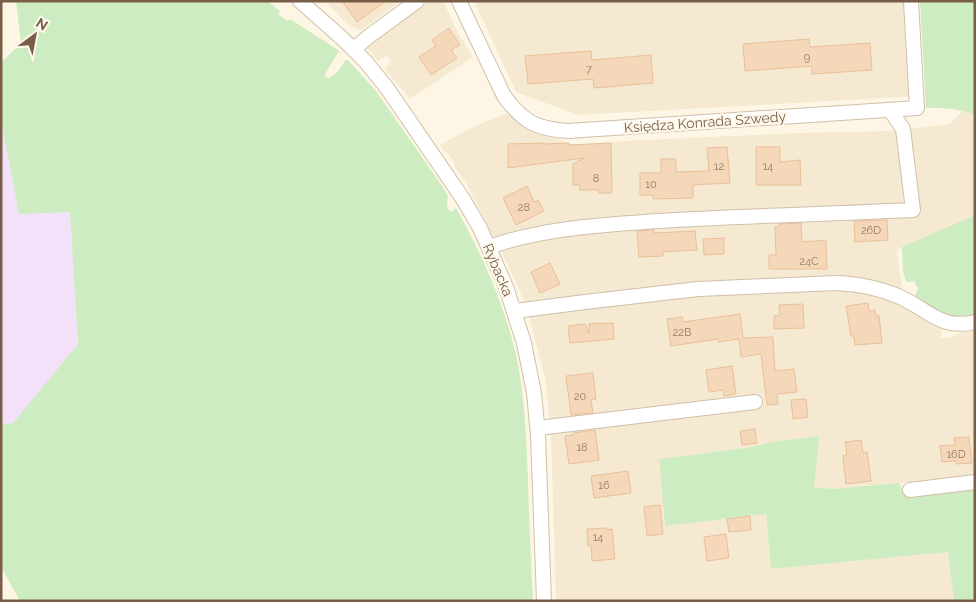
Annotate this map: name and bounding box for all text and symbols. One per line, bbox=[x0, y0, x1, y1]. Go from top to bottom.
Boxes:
north arrow bbox=[10, 10, 60, 60]
text: N bbox=[33, 14, 51, 34]
house number: 9 bbox=[804, 51, 810, 64]
house number: 7 bbox=[586, 63, 592, 76]
street label: Księdza Konrada Szwedy bbox=[623, 108, 787, 136]
house number: 12 bbox=[714, 160, 724, 173]
house number: 14 bbox=[763, 160, 773, 173]
house number: 8 bbox=[593, 172, 599, 185]
house number: 10 bbox=[645, 178, 657, 191]
house number: 28 bbox=[518, 201, 530, 214]
house number: 26D bbox=[861, 224, 881, 237]
street label: Rybacka bbox=[480, 241, 516, 299]
house number: 24C bbox=[799, 255, 819, 268]
house number: 22B bbox=[673, 326, 691, 339]
house number: 20 bbox=[574, 390, 586, 403]
house number: 18 bbox=[576, 441, 588, 454]
house number: 16D bbox=[946, 448, 966, 461]
house number: 16 bbox=[598, 479, 610, 492]
house number: 14 bbox=[593, 531, 603, 544]

